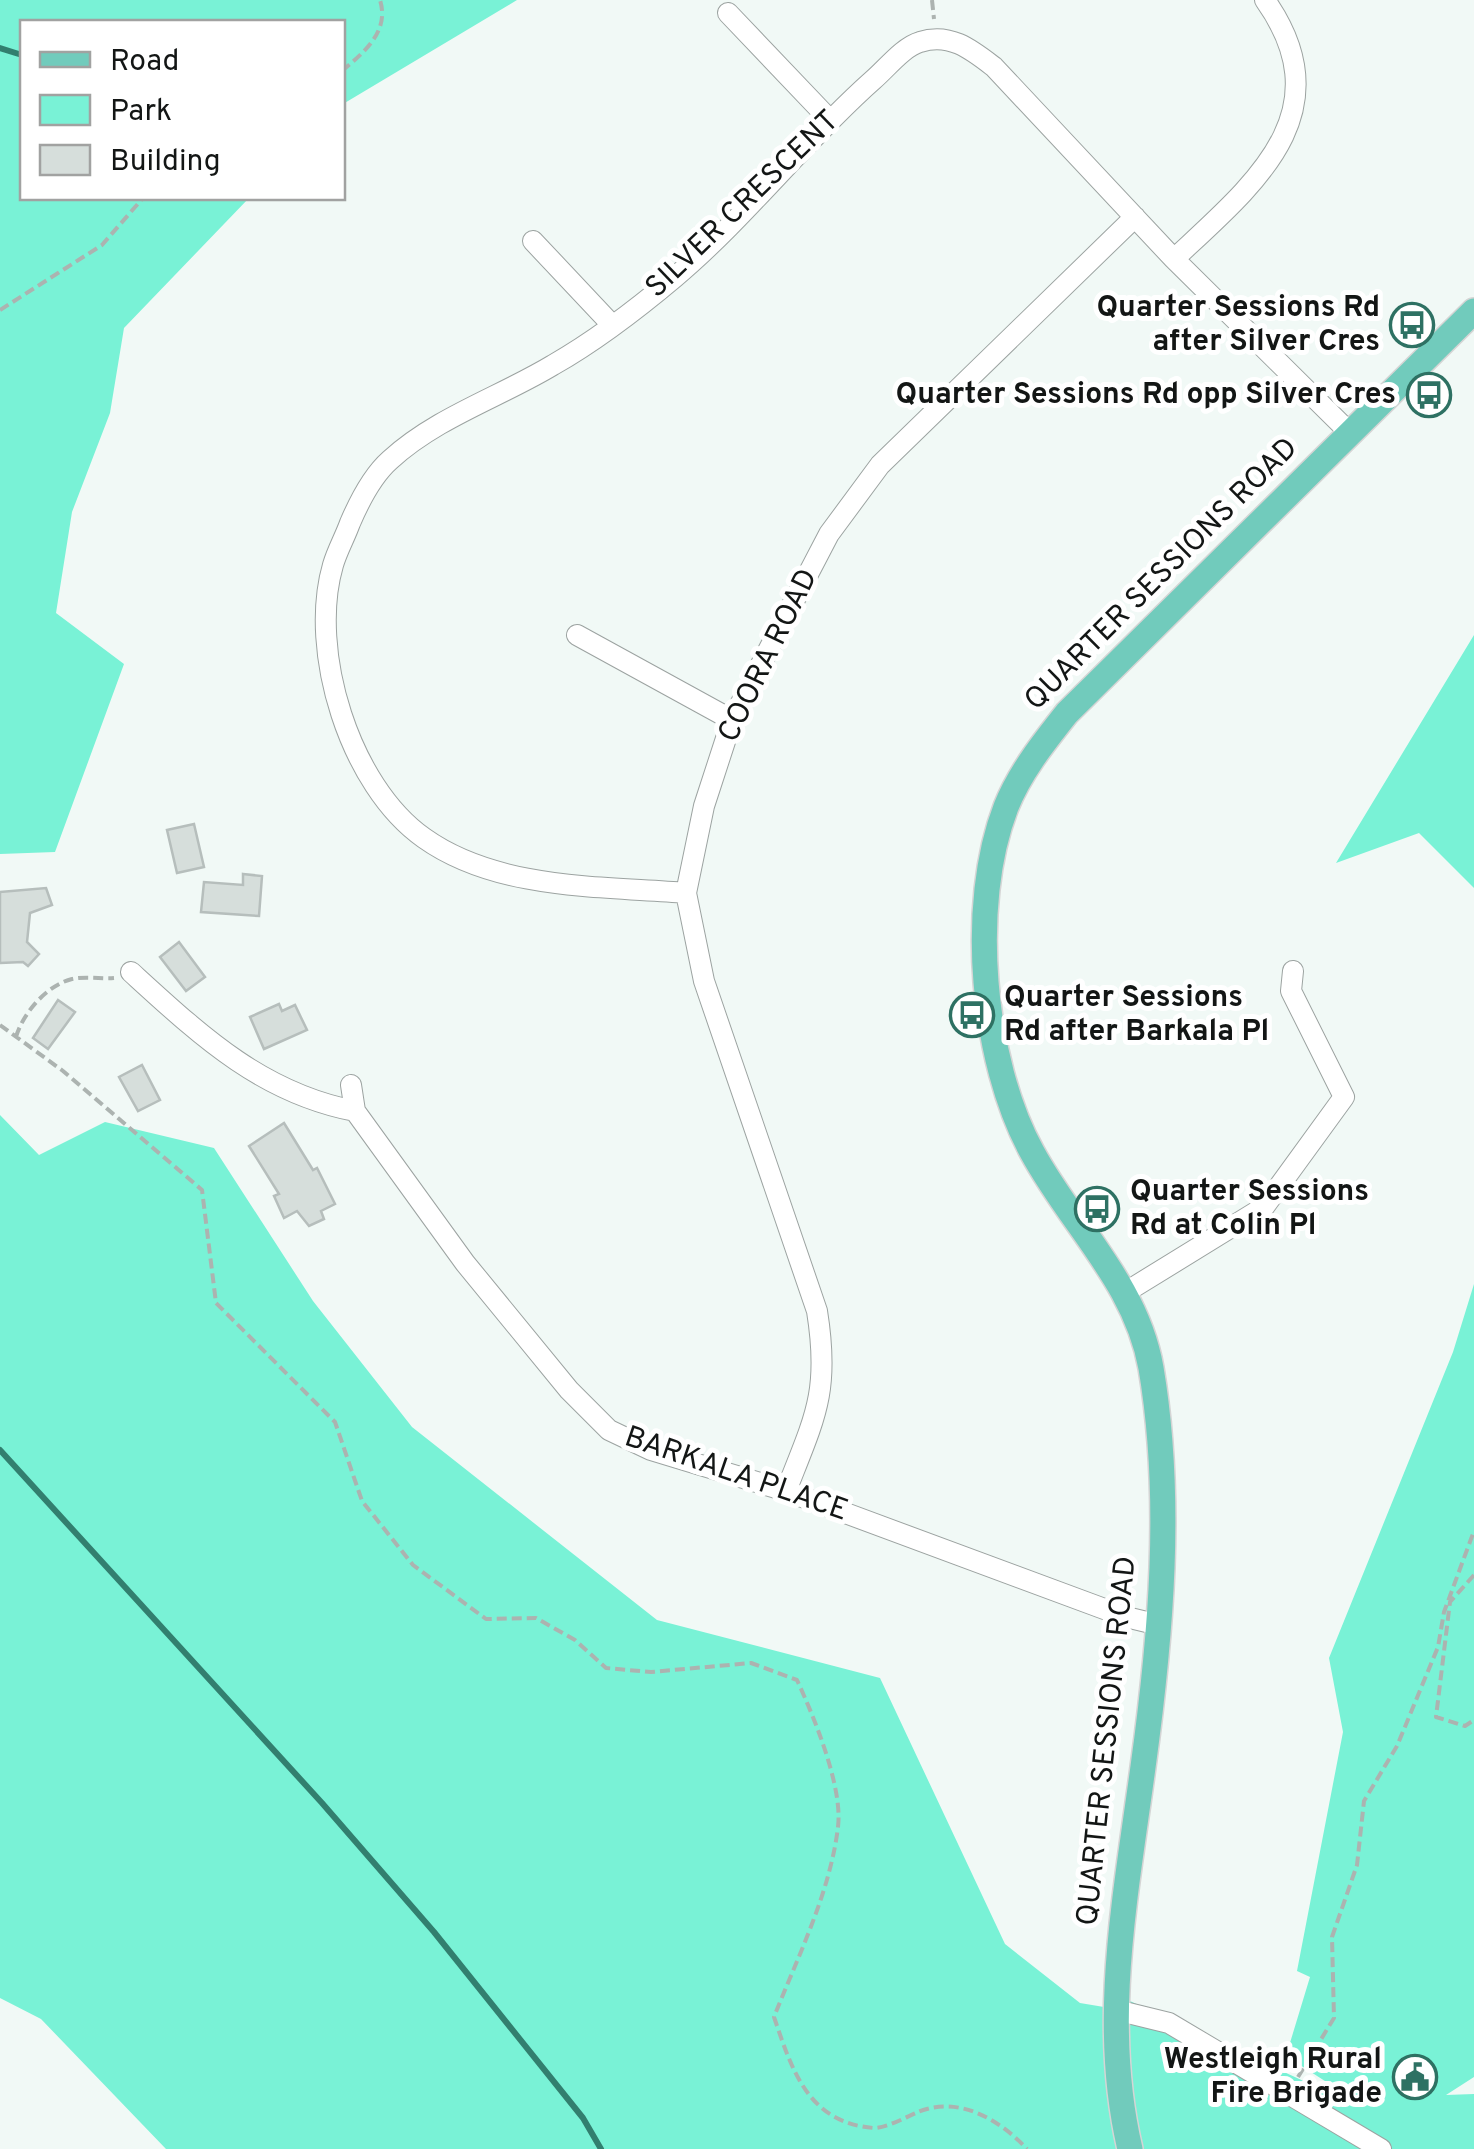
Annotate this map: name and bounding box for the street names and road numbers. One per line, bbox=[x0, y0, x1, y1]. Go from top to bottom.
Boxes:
street label: SILVER CRESCENT bbox=[639, 103, 847, 307]
street label: QUARTER SESSIONS ROAD bbox=[1018, 431, 1306, 719]
street label: COORA ROAD bbox=[711, 563, 827, 749]
street label: BARKALA PLACE bbox=[619, 1419, 853, 1531]
street label: QUARTER SESSIONS ROAD bbox=[1070, 1554, 1146, 1928]

